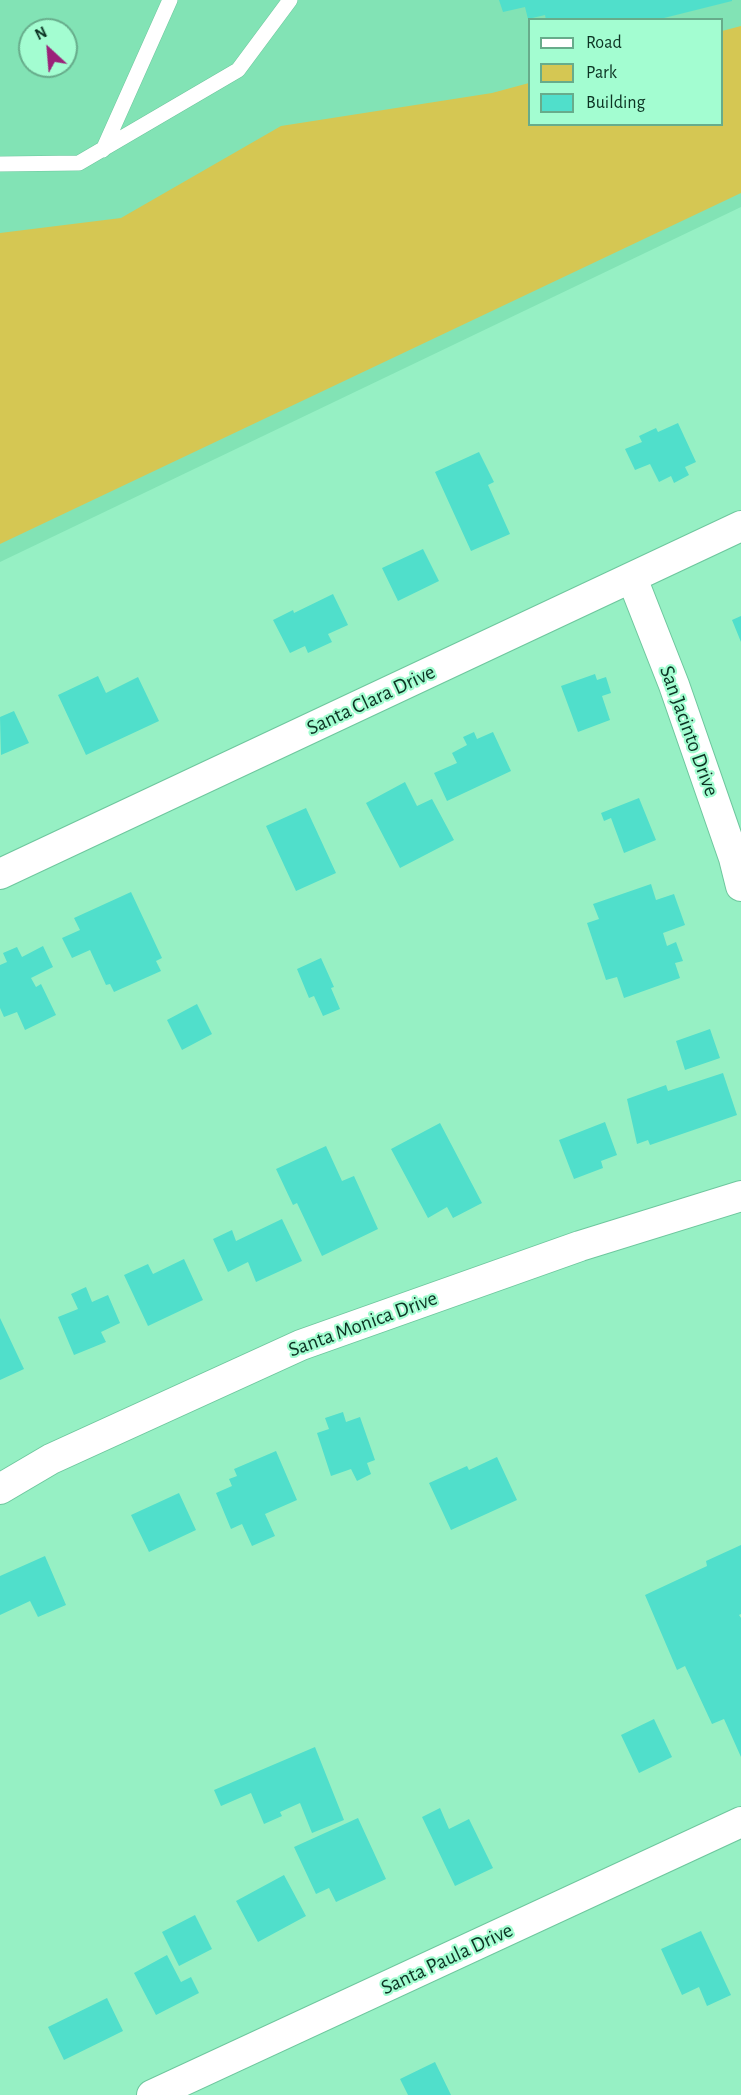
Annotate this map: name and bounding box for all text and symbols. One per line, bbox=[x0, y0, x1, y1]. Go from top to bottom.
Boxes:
north arrow bbox=[18, 18, 78, 78]
legend bbox=[528, 18, 723, 126]
text: N bbox=[32, 24, 49, 43]
text: Road bbox=[586, 34, 622, 52]
text: Park bbox=[586, 64, 617, 82]
text: Building bbox=[586, 94, 645, 112]
street label: Santa Clara Drive bbox=[303, 659, 439, 741]
street label: San Jacinto Drive bbox=[654, 662, 724, 800]
street label: Santa Monica Drive bbox=[285, 1285, 441, 1363]
street label: Santa Paula Drive bbox=[377, 1917, 517, 2001]

